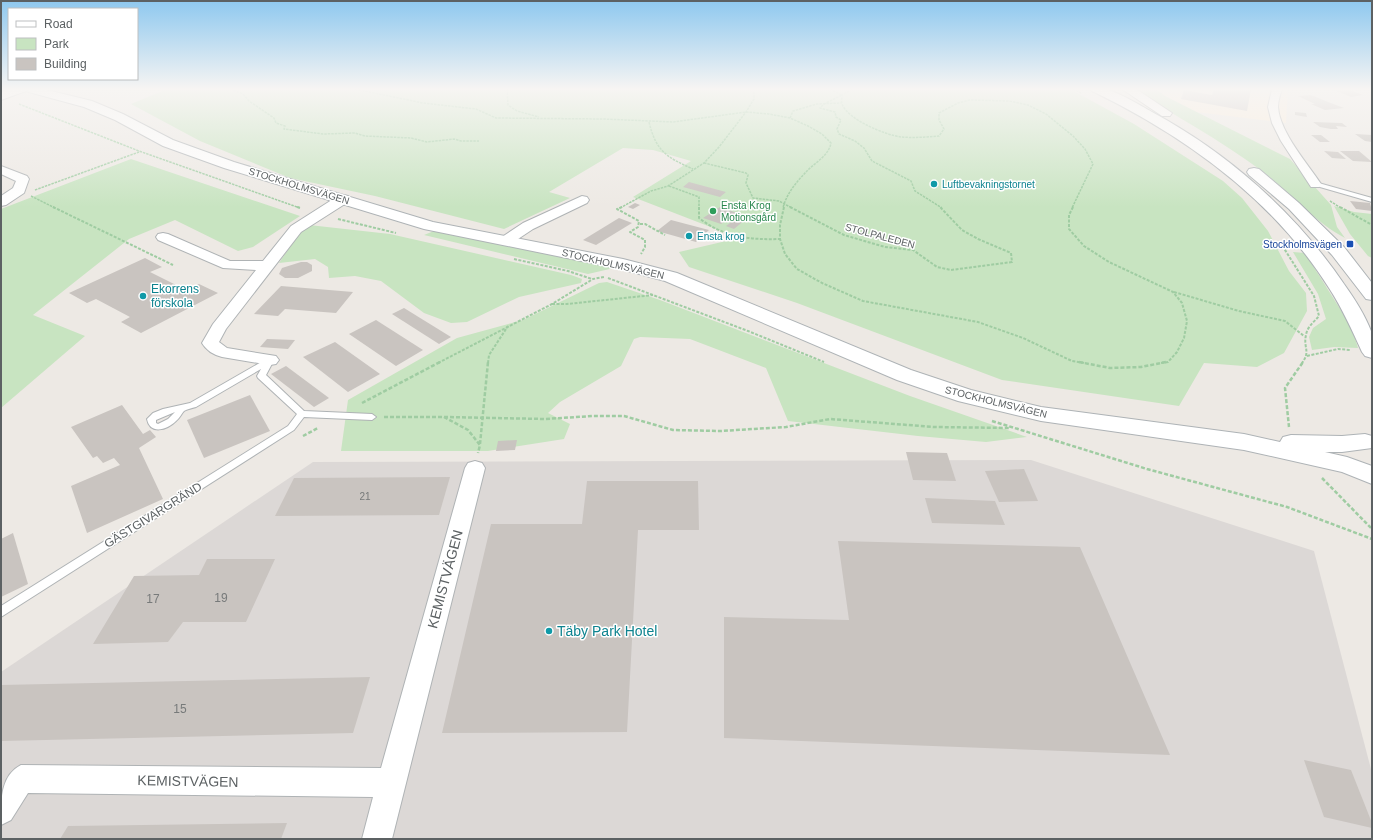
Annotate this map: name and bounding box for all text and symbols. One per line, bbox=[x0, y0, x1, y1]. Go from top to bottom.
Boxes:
legend bbox=[8, 8, 138, 80]
text: Road bbox=[44, 17, 73, 31]
text: Park bbox=[44, 37, 70, 51]
text: Building bbox=[44, 57, 87, 71]
street label: STOCKHOLMSVÄGEN bbox=[247, 165, 351, 207]
marker: Luftbevakningstornet bbox=[929, 179, 939, 189]
place label: Luftbevakningstornet bbox=[942, 179, 1035, 190]
place label: Ensta Krog Motionsgård bbox=[721, 200, 776, 223]
marker: Ensta Krog Motionsgård bbox=[708, 206, 718, 216]
street label: STOLPALEDEN bbox=[844, 221, 916, 251]
marker: Ensta krog bbox=[684, 231, 694, 241]
place label: Ensta krog bbox=[697, 231, 745, 242]
place label: Stockholmsvägen bbox=[1263, 239, 1342, 250]
marker: Stockholmsvägen bbox=[1345, 239, 1355, 249]
street label: STOCKHOLMSVÄGEN bbox=[561, 247, 665, 281]
place label: Ekorrens förskola bbox=[151, 282, 199, 310]
marker: Ekorrens förskola bbox=[138, 291, 148, 301]
street label: STOCKHOLMSVÄGEN bbox=[944, 384, 1048, 420]
street label: GÄSTGIVARGRÄND bbox=[102, 479, 205, 551]
house number: 21 bbox=[359, 491, 371, 502]
street label: KEMISTVÄGEN bbox=[424, 528, 466, 630]
house number: 19 bbox=[214, 591, 228, 605]
house number: 17 bbox=[146, 592, 160, 606]
place label: Täby Park Hotel bbox=[557, 623, 657, 639]
marker: Täby Park Hotel bbox=[544, 626, 554, 636]
house number: 15 bbox=[173, 702, 187, 716]
street label: KEMISTVÄGEN bbox=[137, 772, 239, 790]

